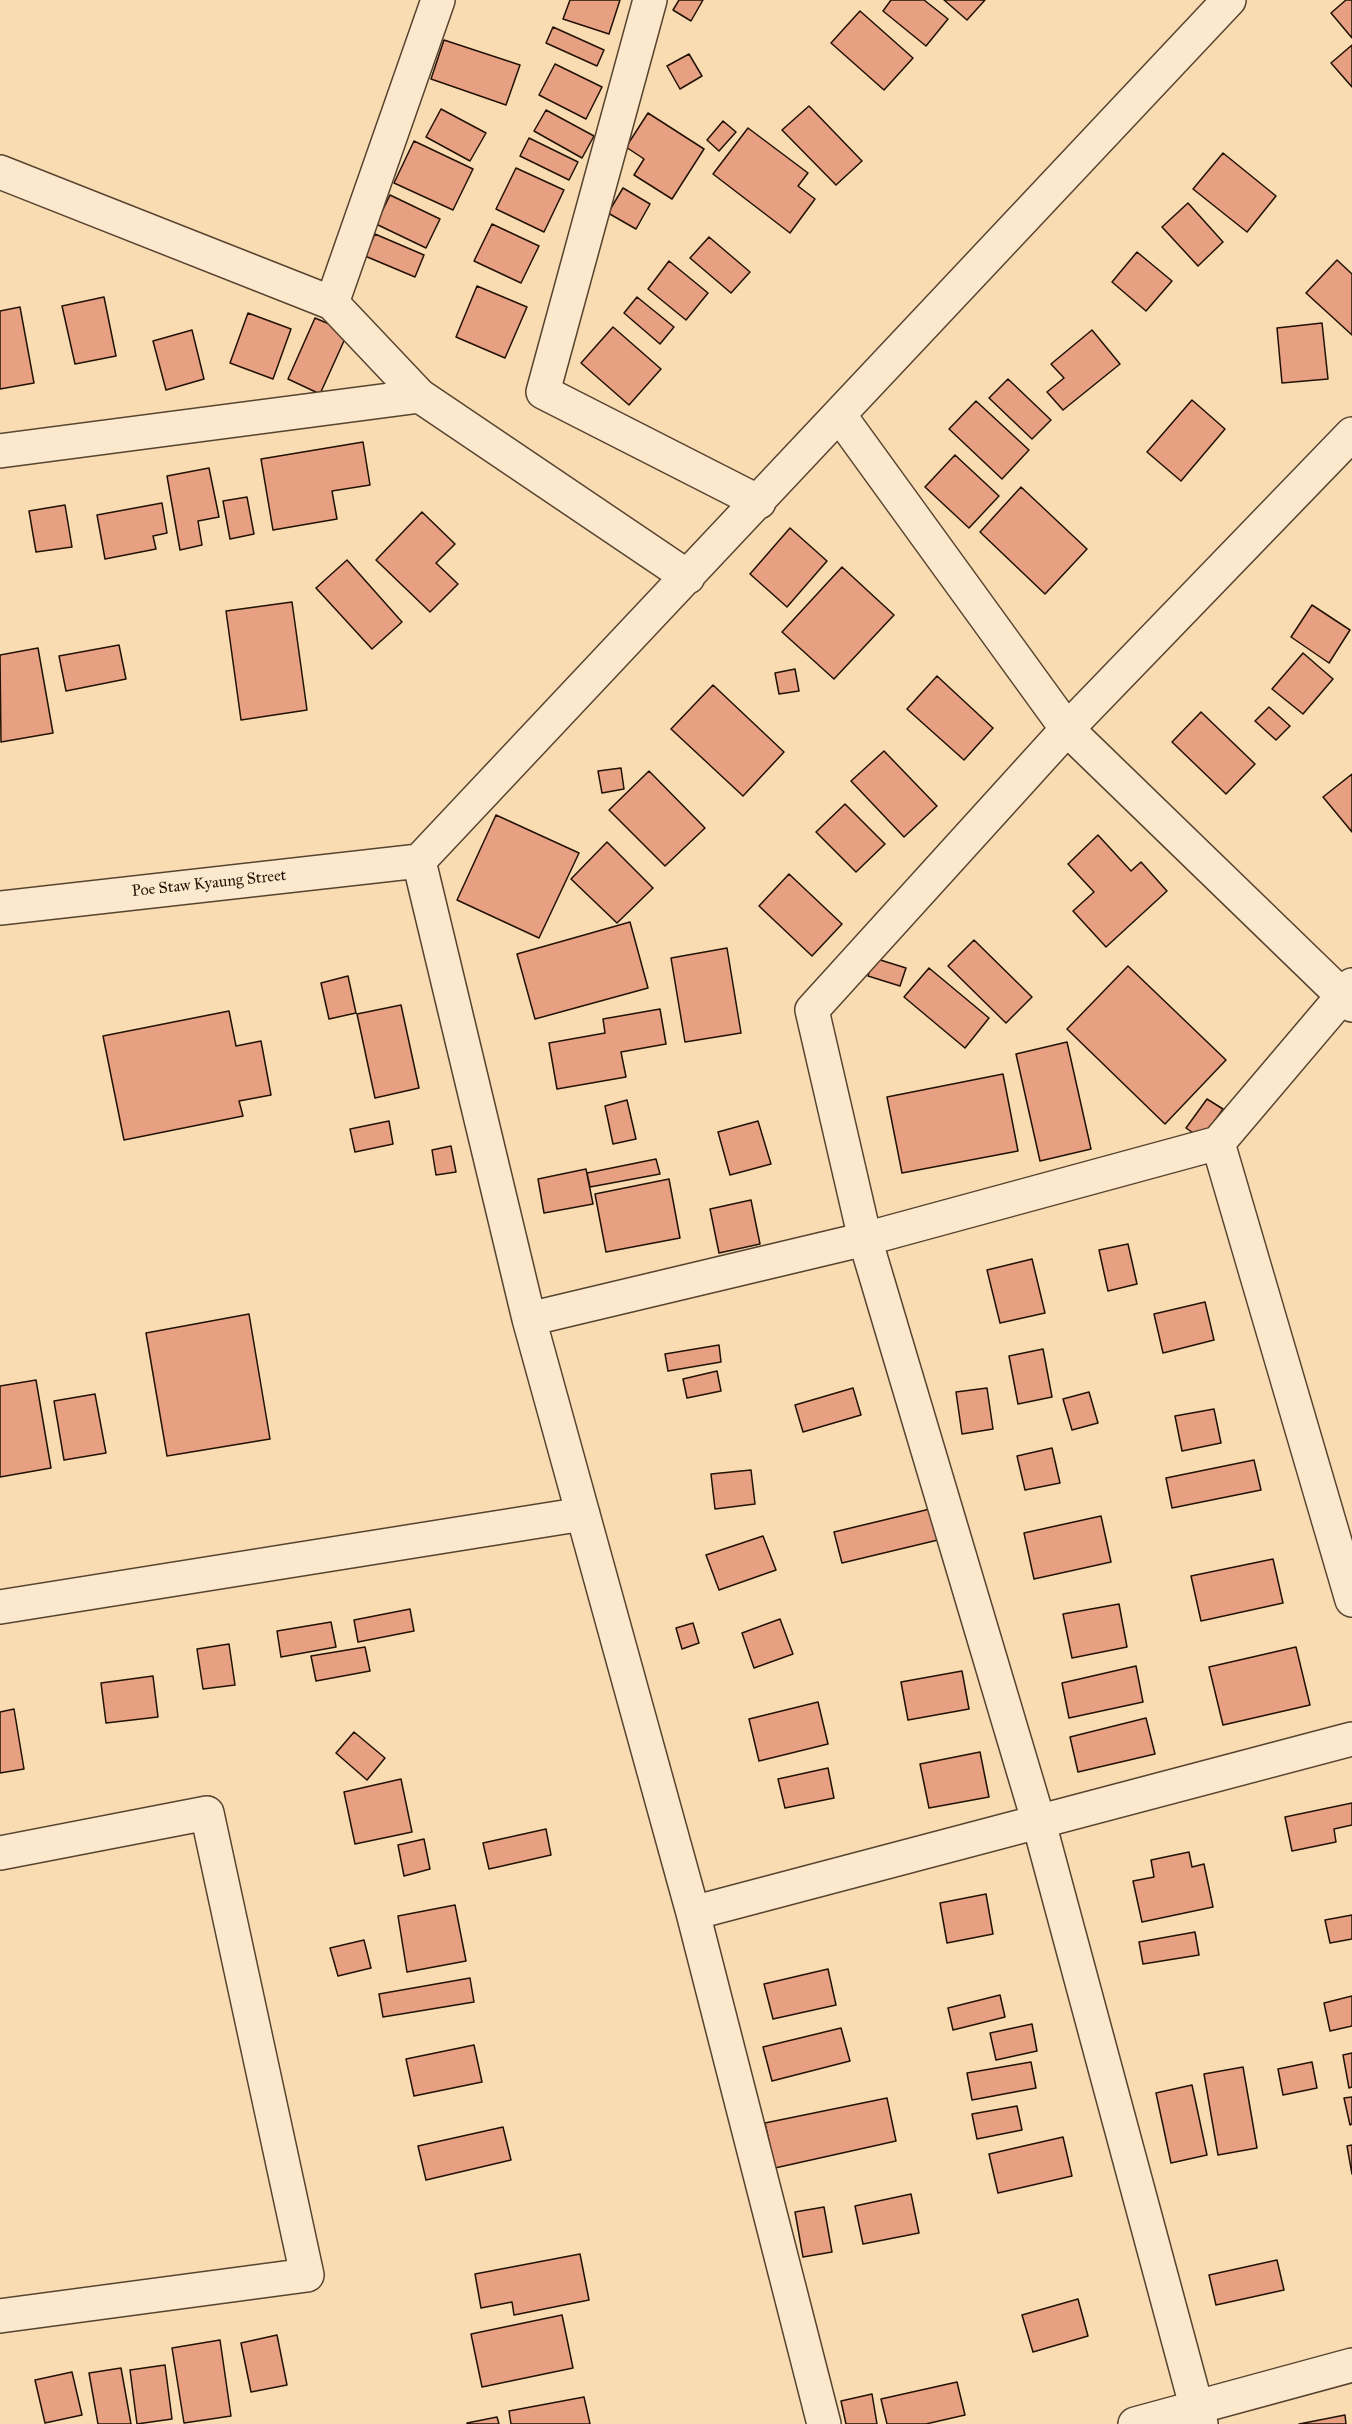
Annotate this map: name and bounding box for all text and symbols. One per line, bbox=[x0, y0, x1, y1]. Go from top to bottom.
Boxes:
street label: Poe Staw Kyaung Street bbox=[131, 866, 287, 902]

